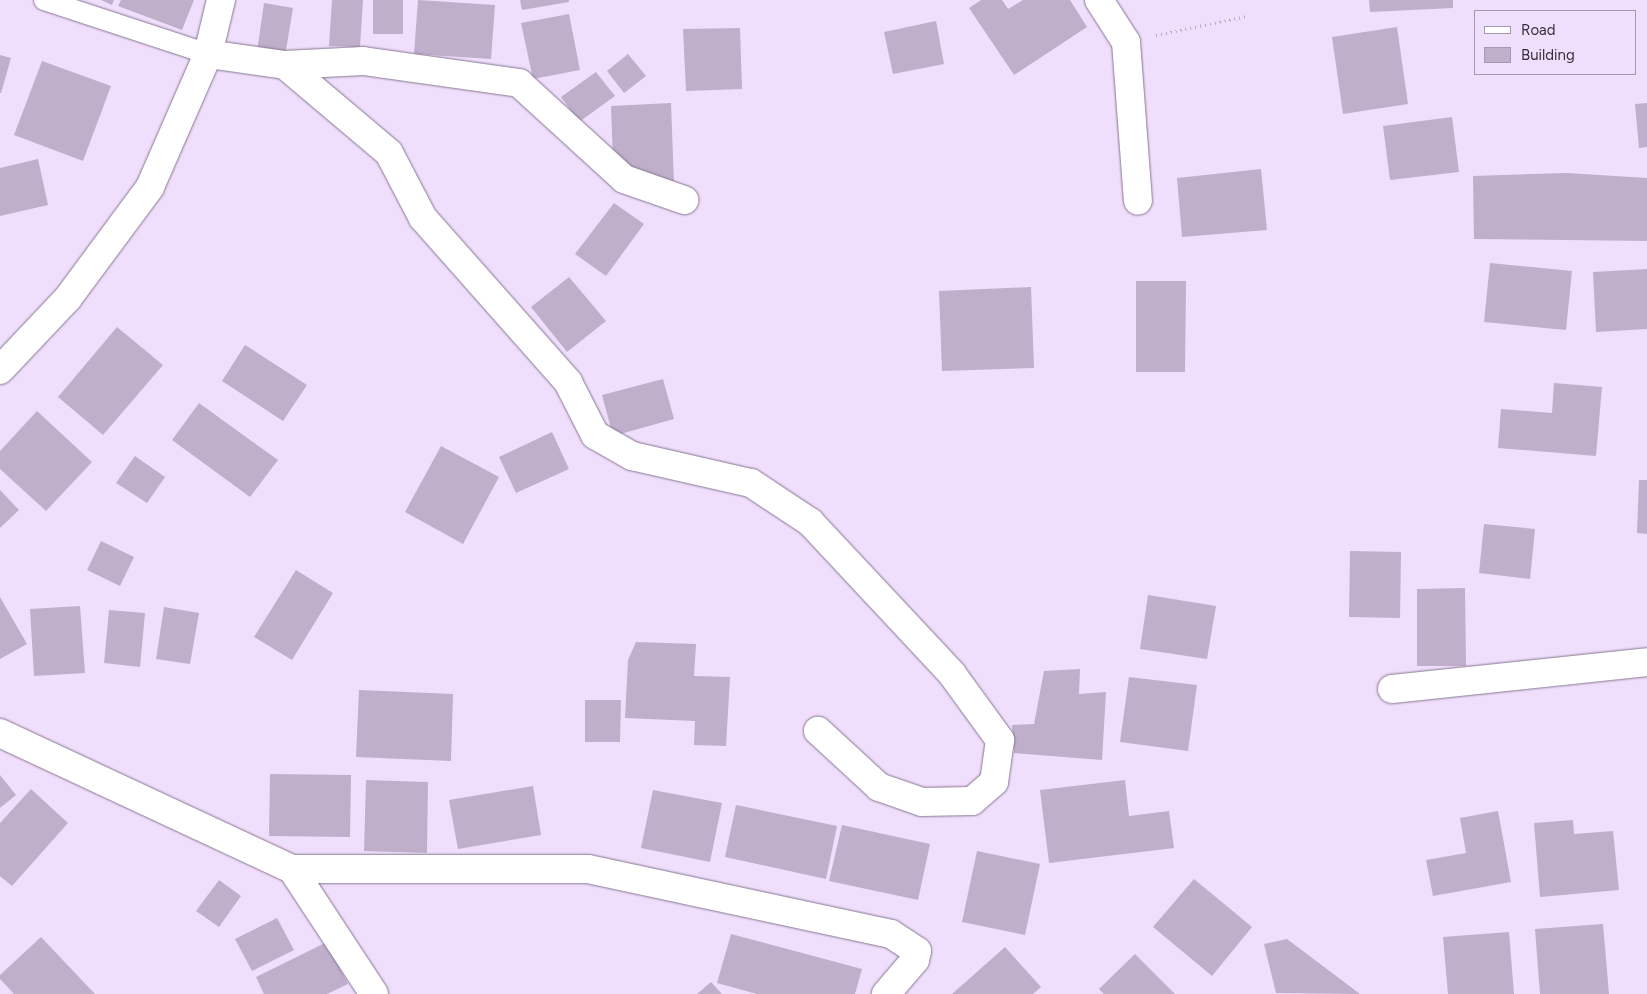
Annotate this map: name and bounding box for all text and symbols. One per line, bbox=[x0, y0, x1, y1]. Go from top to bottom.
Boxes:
legend bbox=[1474, 10, 1637, 75]
text: Road bbox=[1521, 21, 1556, 39]
text: Building bbox=[1521, 46, 1575, 64]

